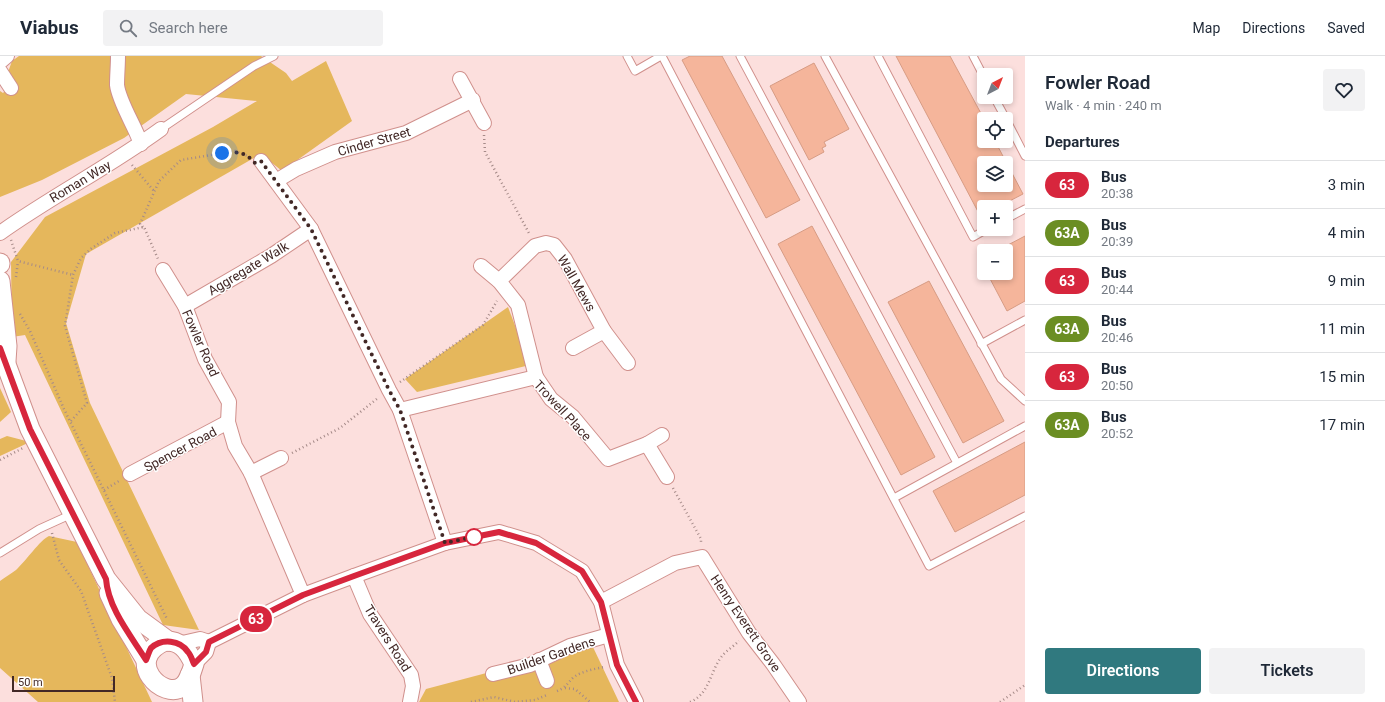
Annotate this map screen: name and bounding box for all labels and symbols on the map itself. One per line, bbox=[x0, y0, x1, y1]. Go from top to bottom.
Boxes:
north arrow bbox=[977, 68, 1013, 104]
street label: Cinder Street bbox=[336, 124, 412, 159]
your location bbox=[212, 143, 232, 163]
street label: Roman Way bbox=[47, 157, 114, 206]
street label: Aggregate Walk bbox=[205, 238, 292, 298]
street label: Wall Mews bbox=[554, 252, 599, 314]
street label: Fowler Road bbox=[179, 307, 222, 379]
street label: Trowell Place bbox=[531, 377, 595, 444]
street label: Spencer Road bbox=[141, 424, 219, 475]
unlabelled marker bbox=[465, 528, 483, 546]
street label: Henry Everett Grove bbox=[707, 572, 784, 675]
street label: Travers Road bbox=[361, 602, 414, 674]
line badge: 63 bbox=[238, 606, 274, 632]
street label: Builder Gardens bbox=[505, 633, 597, 678]
scale bar bbox=[12, 674, 115, 693]

